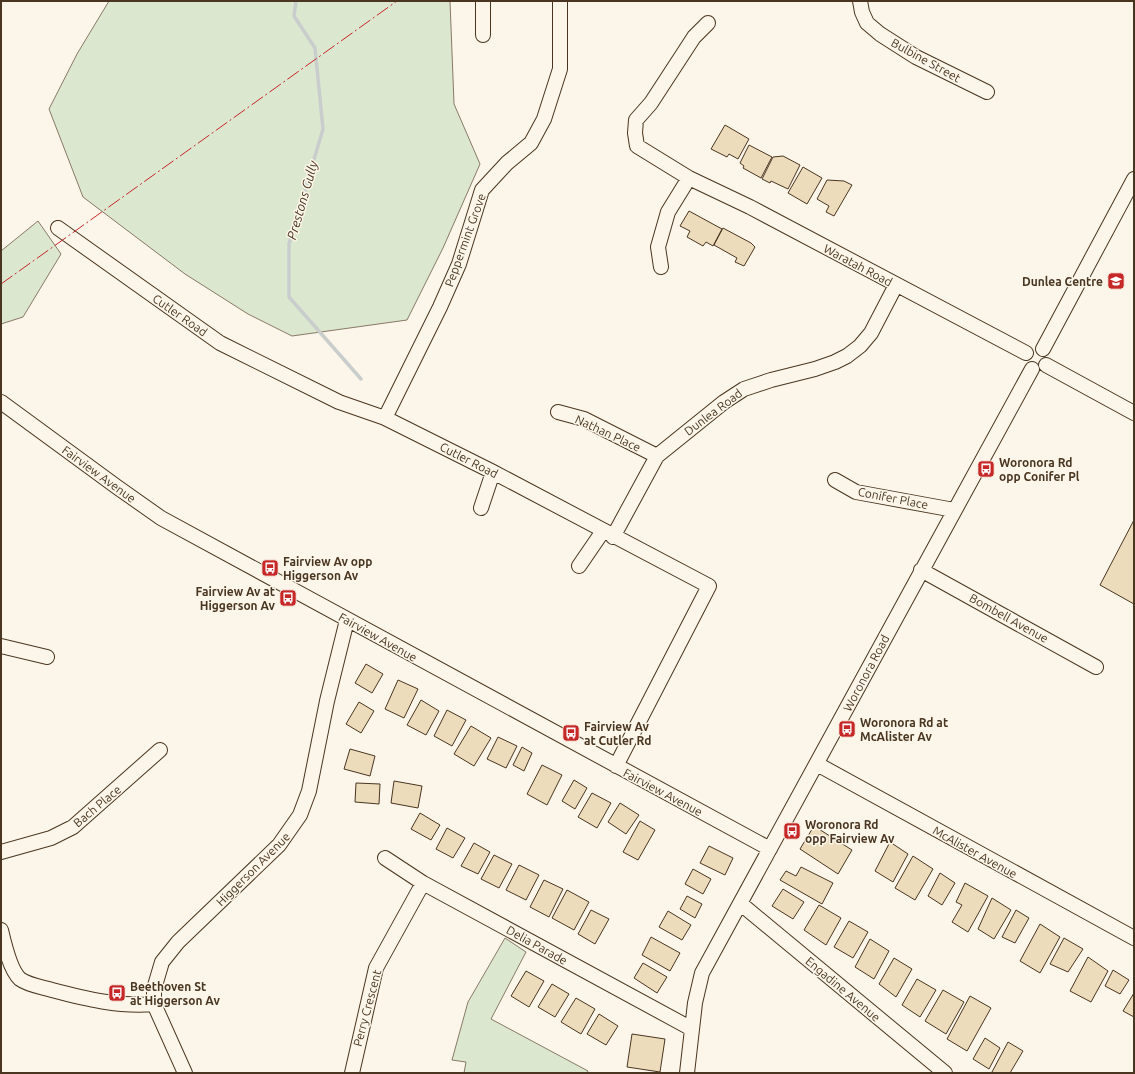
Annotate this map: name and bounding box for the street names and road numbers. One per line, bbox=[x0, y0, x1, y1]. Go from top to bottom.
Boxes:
street label: Bulbine Street bbox=[889, 36, 963, 85]
street label: Peppermint Grove bbox=[442, 192, 488, 288]
street label: Waratah Road bbox=[821, 241, 895, 289]
street label: Cutler Road bbox=[150, 291, 210, 339]
street label: Dunlea Road bbox=[682, 386, 744, 438]
street label: Nathan Place bbox=[573, 412, 643, 454]
street label: Cutler Road bbox=[438, 440, 500, 480]
street label: Fairview Avenue bbox=[60, 443, 138, 505]
street label: Conifer Place bbox=[857, 485, 929, 511]
street label: Bombell Avenue bbox=[967, 591, 1051, 645]
street label: Fairview Avenue bbox=[337, 610, 419, 664]
street label: Woronora Road bbox=[840, 633, 892, 713]
street label: Fairview Avenue bbox=[621, 766, 705, 818]
street label: Bach Place bbox=[71, 782, 123, 830]
street label: McAlister Avenue bbox=[931, 823, 1019, 881]
street label: Higgerson Avenue bbox=[214, 830, 292, 908]
street label: Delia Parade bbox=[504, 923, 570, 967]
street label: Engadine Avenue bbox=[803, 954, 883, 1024]
street label: Perry Crescent bbox=[351, 968, 384, 1048]

